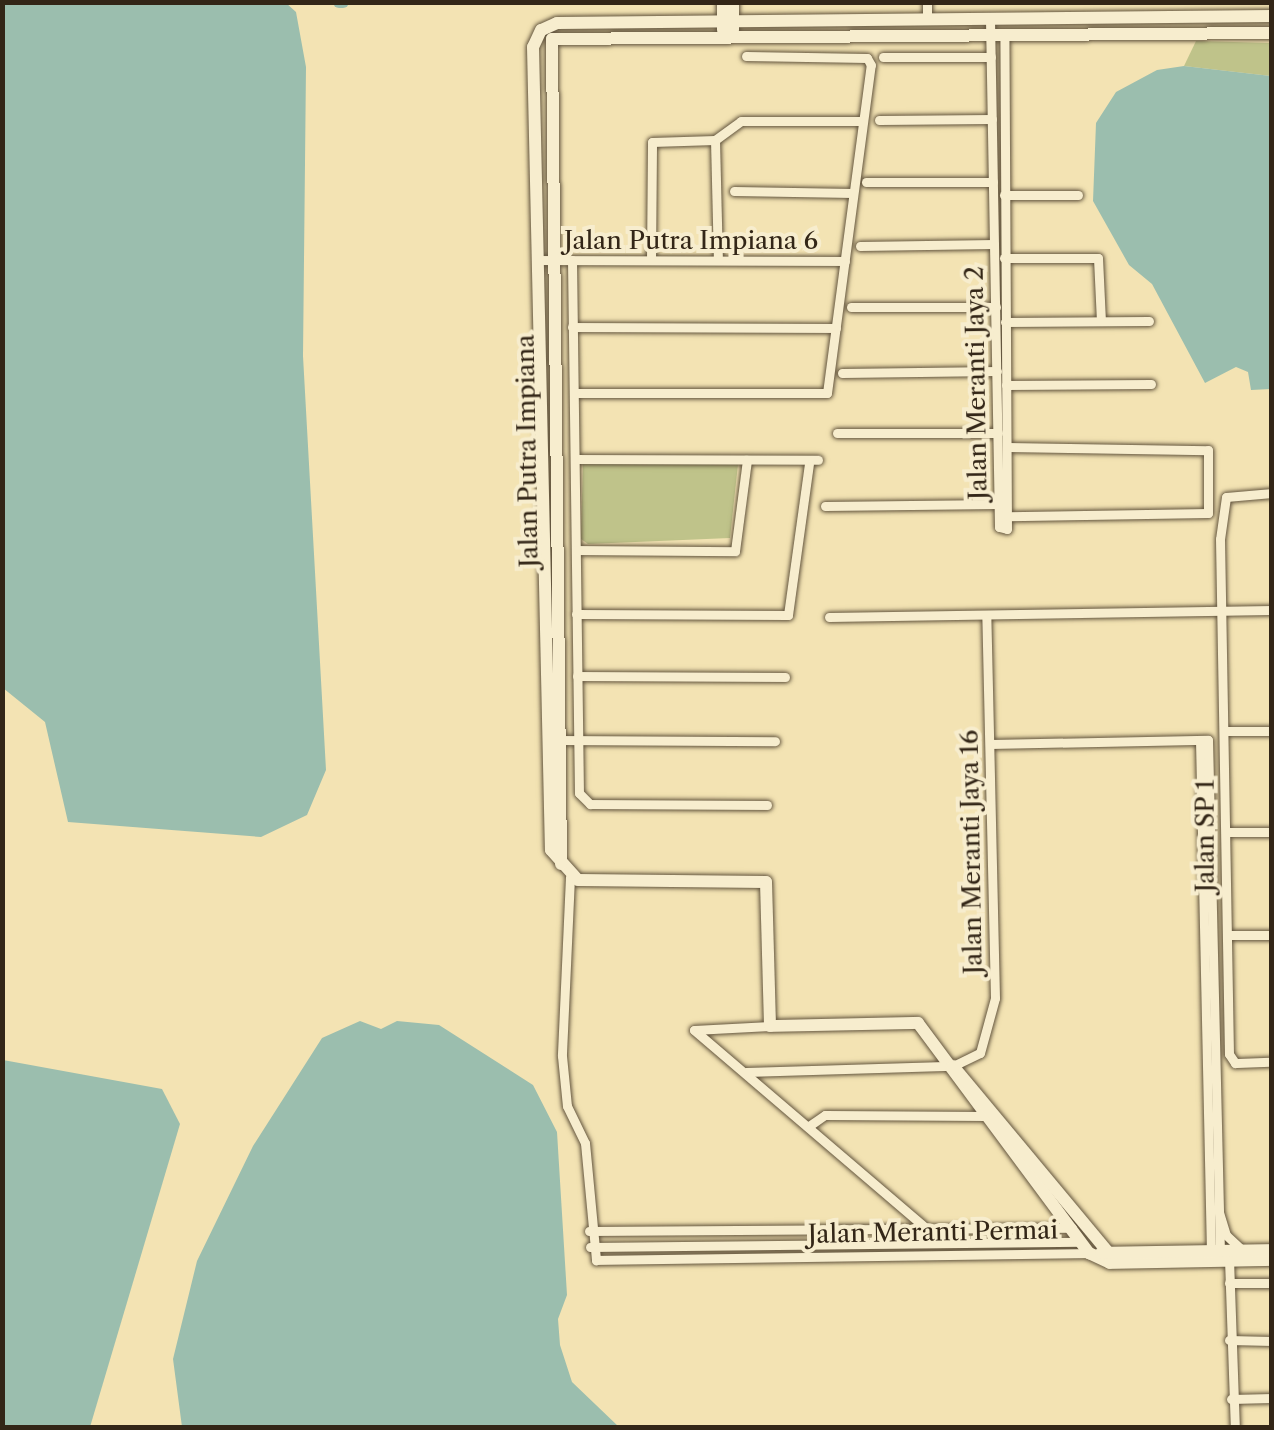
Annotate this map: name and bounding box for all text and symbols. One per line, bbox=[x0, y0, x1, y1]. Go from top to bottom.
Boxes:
street label: Jalan Putra Impiana 6 bbox=[564, 226, 818, 256]
street label: Jalan Meranti Jaya 2 bbox=[960, 266, 994, 500]
street label: Jalan Putra Impiana bbox=[511, 334, 545, 568]
street label: Jalan Meranti Jaya 16 bbox=[955, 729, 989, 975]
street label: Jalan SP 1 bbox=[1191, 779, 1221, 893]
street label: Jalan Meranti Permai bbox=[808, 1216, 1058, 1250]

